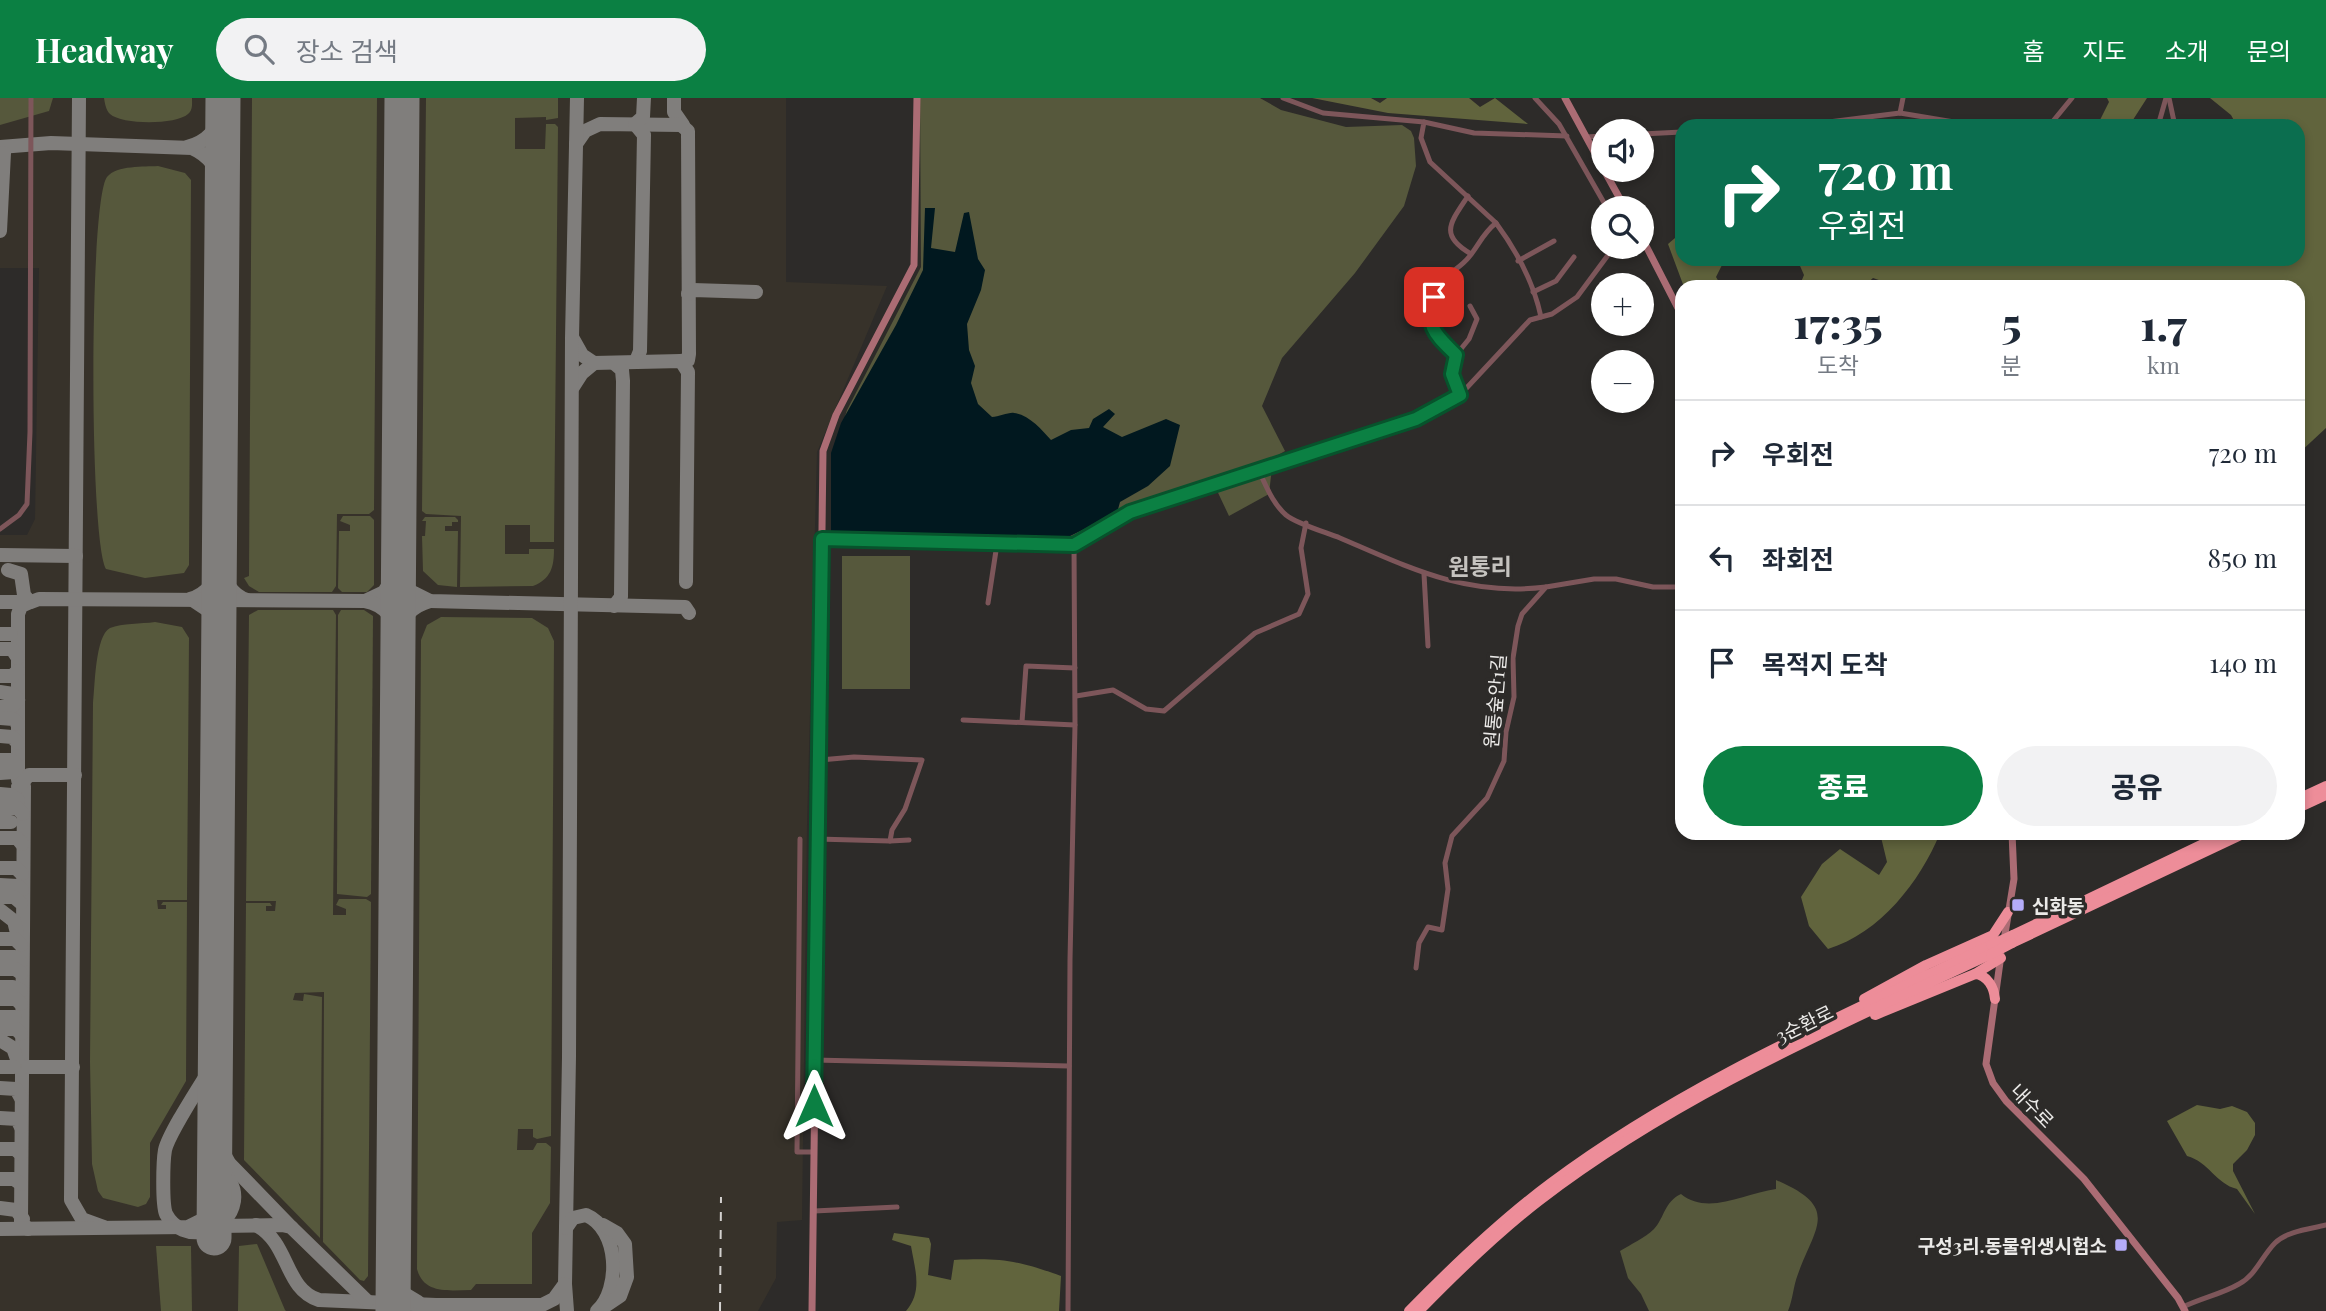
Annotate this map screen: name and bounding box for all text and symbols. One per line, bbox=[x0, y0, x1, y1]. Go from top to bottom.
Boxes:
search box bbox=[216, 18, 706, 81]
text: Headway bbox=[35, 27, 174, 71]
icon: search bbox=[240, 30, 278, 68]
text: 장소 검색 bbox=[296, 33, 398, 68]
text: 홈 bbox=[2022, 34, 2044, 66]
text: 지도 bbox=[2082, 34, 2127, 66]
text: 소개 bbox=[2165, 34, 2209, 66]
text: 문의 bbox=[2247, 34, 2291, 66]
map controls bbox=[1591, 119, 1654, 413]
button: sound bbox=[1591, 119, 1654, 182]
text: 720 m bbox=[1818, 137, 1953, 202]
icon: right bbox=[1703, 147, 1794, 238]
button: search bbox=[1591, 196, 1654, 259]
text: 우회전 bbox=[1818, 202, 1906, 245]
pin bbox=[1404, 267, 1464, 327]
button: + bbox=[1591, 273, 1654, 336]
icon: arrive bbox=[1415, 278, 1453, 316]
text: 17:35 bbox=[1793, 294, 1883, 350]
text: 5 bbox=[2001, 294, 2021, 350]
text: 1.7 bbox=[2140, 296, 2187, 352]
text: 도착 bbox=[1817, 349, 1859, 380]
text: 분 bbox=[2001, 349, 2022, 380]
text: km bbox=[2147, 349, 2180, 380]
button: − bbox=[1591, 350, 1654, 413]
icon: right bbox=[1703, 434, 1741, 472]
text: 720 m bbox=[2209, 435, 2277, 470]
text: 우회전 bbox=[1762, 436, 1834, 471]
icon: left bbox=[1703, 539, 1741, 577]
text: 850 m bbox=[2208, 540, 2277, 575]
text: 좌회전 bbox=[1762, 541, 1834, 576]
district label: 원통리 bbox=[1448, 550, 1512, 581]
icon: arrive bbox=[1703, 644, 1741, 682]
text: 140 m bbox=[2209, 645, 2277, 680]
text: 목적지 도착 bbox=[1762, 646, 1888, 681]
street label: 원통숲안1길 bbox=[1477, 653, 1511, 749]
button: 종료 bbox=[1703, 746, 1983, 826]
button: 공유 bbox=[1997, 746, 2277, 826]
place label: 신화동 bbox=[2032, 892, 2084, 918]
marker: 신화동 bbox=[2010, 897, 2026, 913]
street label: 3순환로 bbox=[1771, 998, 1837, 1048]
position arrow bbox=[777, 1069, 851, 1143]
street label: 내수로 bbox=[2005, 1077, 2061, 1133]
place label: 구성3리.동물위생시험소 bbox=[1918, 1232, 2107, 1258]
marker: 구성3리.동물위생시험소 bbox=[2113, 1237, 2129, 1253]

